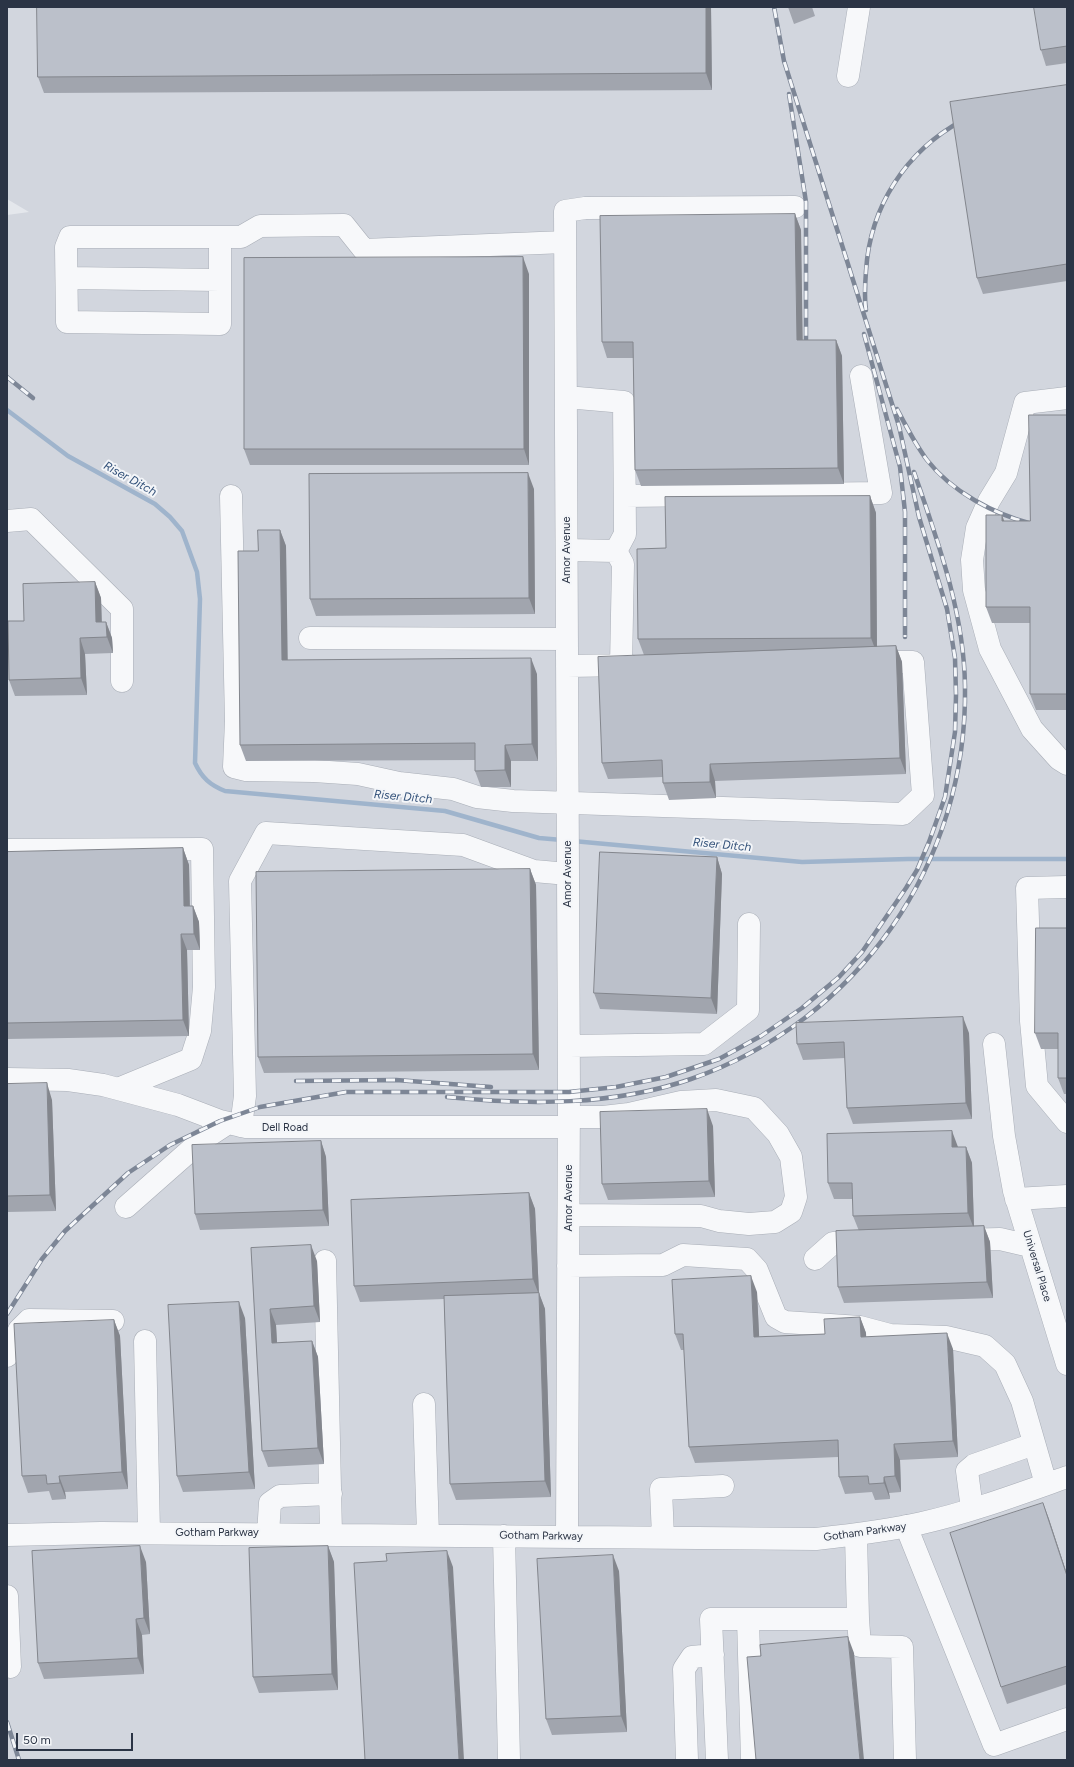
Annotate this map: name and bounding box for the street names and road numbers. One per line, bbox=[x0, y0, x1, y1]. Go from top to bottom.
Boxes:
street label: Amor Avenue bbox=[560, 517, 574, 583]
street label: Amor Avenue bbox=[561, 841, 575, 907]
street label: Dell Road bbox=[262, 1121, 308, 1135]
street label: Amor Avenue bbox=[562, 1165, 576, 1231]
street label: Universal Place bbox=[1020, 1229, 1054, 1303]
street label: Gotham Parkway bbox=[823, 1520, 907, 1544]
street label: Gotham Parkway bbox=[175, 1526, 259, 1540]
street label: Gotham Parkway bbox=[499, 1529, 583, 1543]

